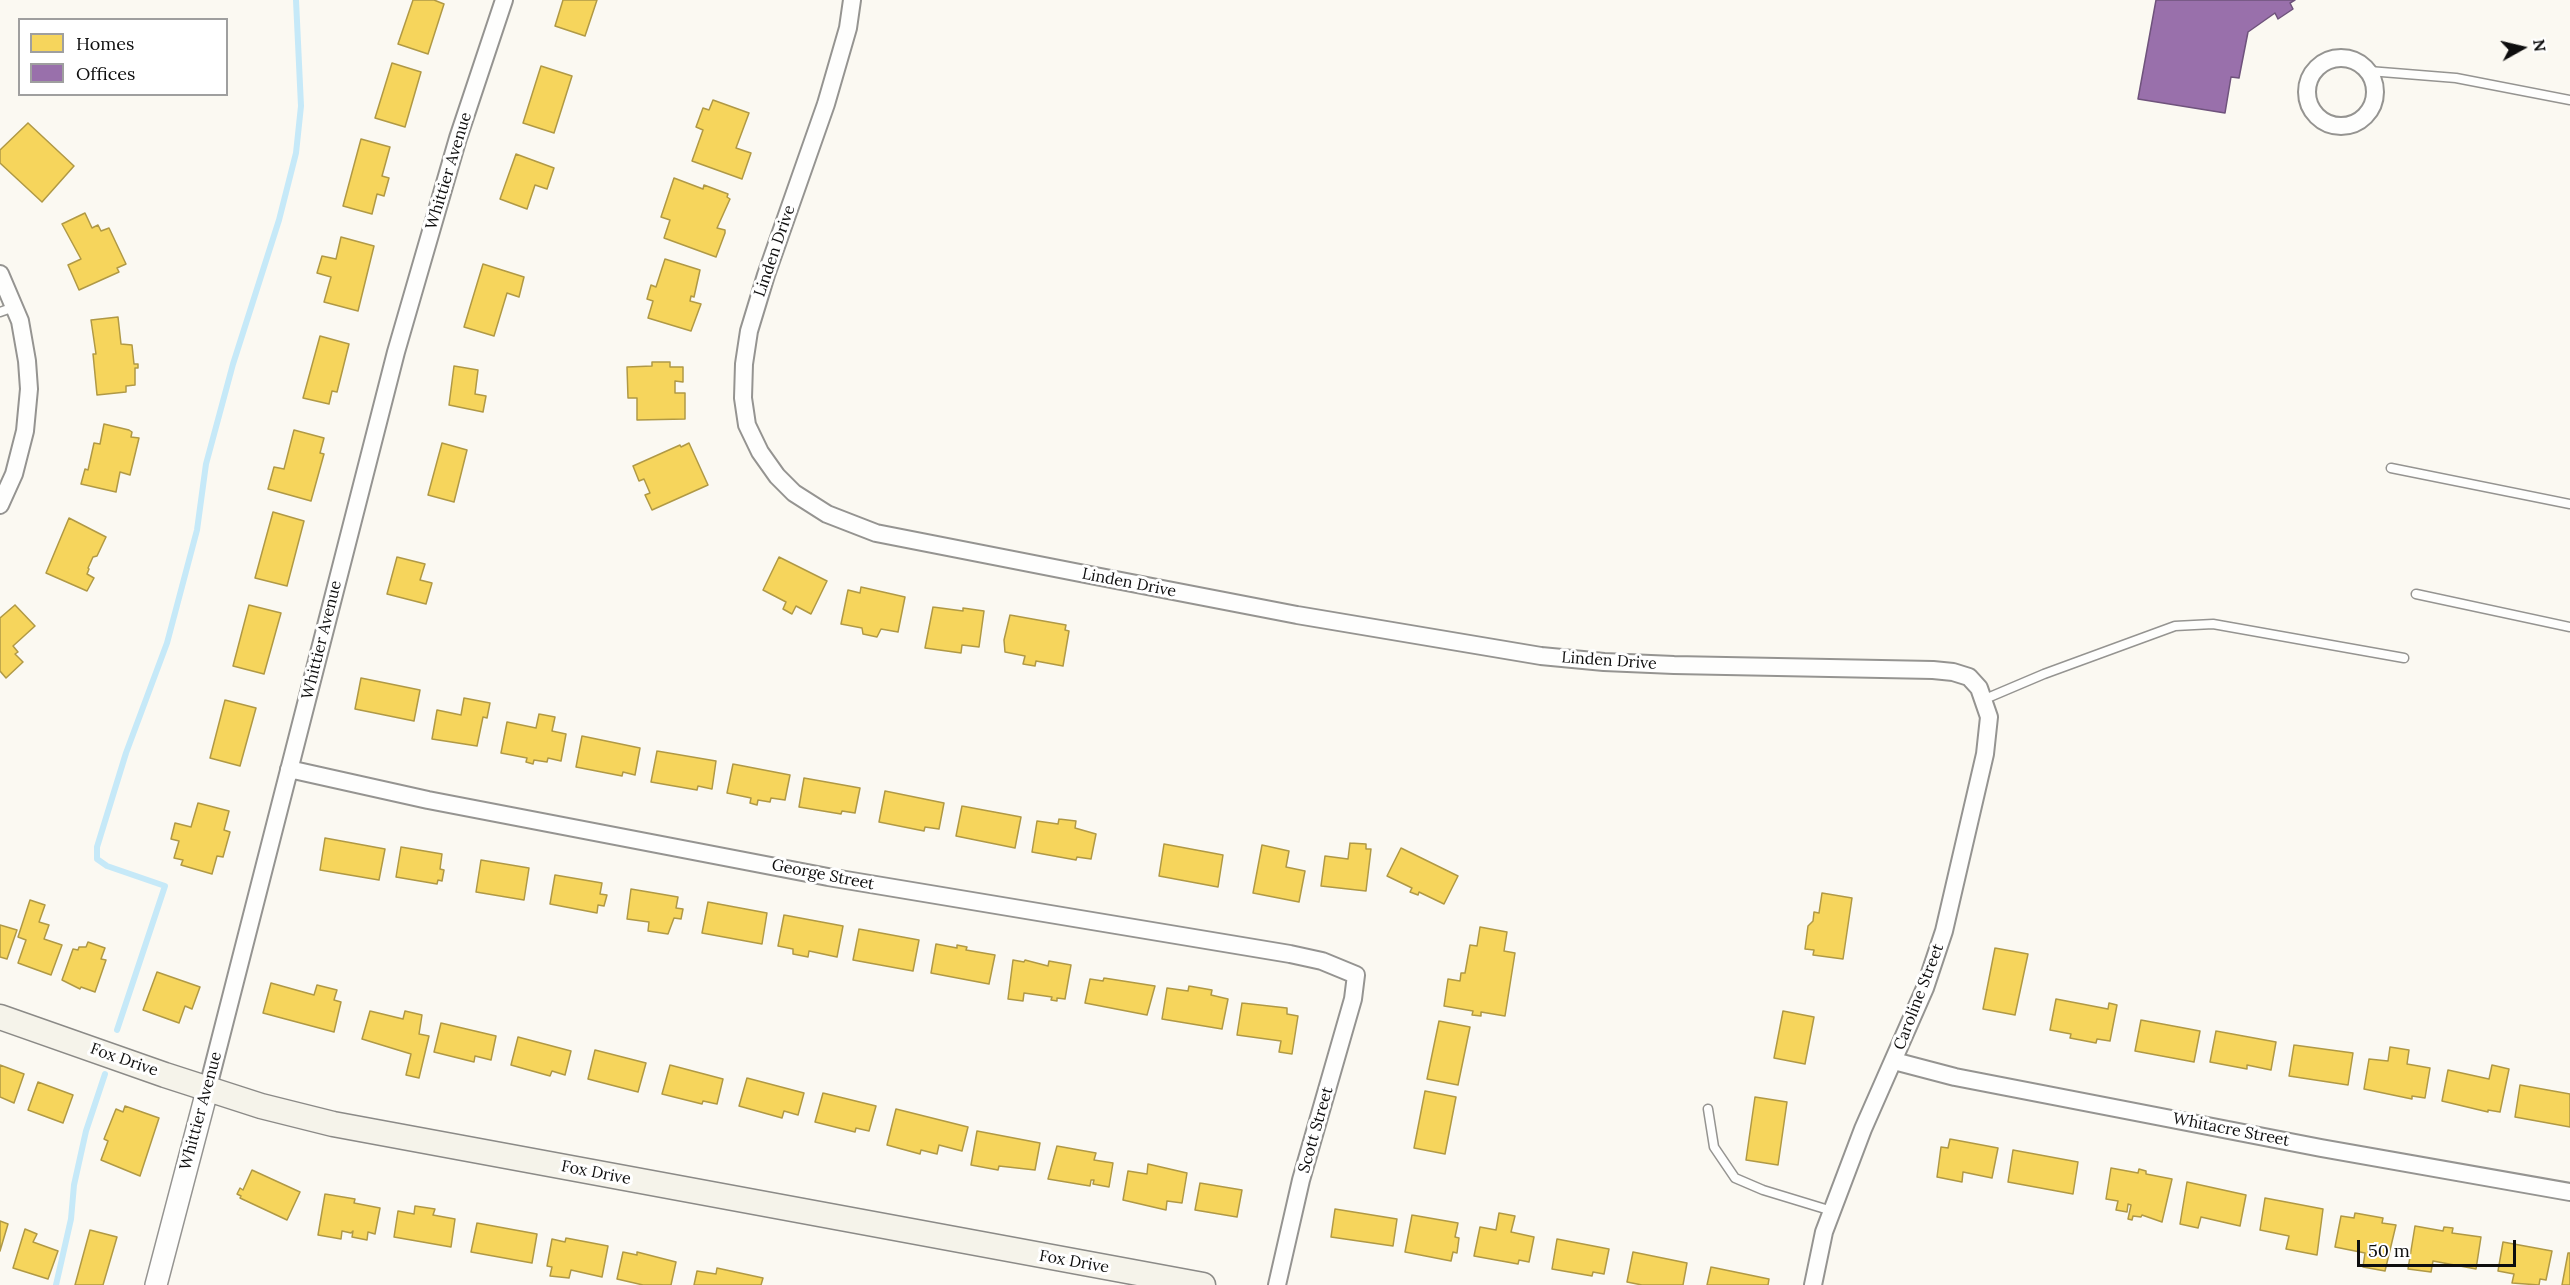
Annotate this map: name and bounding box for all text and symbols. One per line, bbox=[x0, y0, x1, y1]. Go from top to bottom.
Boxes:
legend bbox=[18, 18, 228, 96]
north arrow bbox=[2492, 18, 2552, 78]
text: Homes bbox=[76, 32, 134, 55]
text: N bbox=[2529, 38, 2551, 53]
text: Offices bbox=[76, 62, 135, 85]
street label: Whittier Avenue bbox=[422, 110, 476, 232]
street label: Linden Drive bbox=[750, 203, 800, 299]
street label: Linden Drive bbox=[1080, 564, 1178, 602]
street label: Whittier Avenue bbox=[298, 579, 346, 701]
street label: Linden Drive bbox=[1561, 648, 1657, 674]
street label: George Street bbox=[770, 856, 876, 894]
street label: Caroline Street bbox=[1890, 941, 1948, 1053]
street label: Fox Drive bbox=[88, 1039, 160, 1081]
street label: Whittier Avenue bbox=[176, 1050, 226, 1172]
street label: Scott Street bbox=[1295, 1085, 1337, 1175]
street label: Whitacre Street bbox=[2171, 1109, 2291, 1151]
street label: Fox Drive bbox=[560, 1157, 632, 1189]
scale bar bbox=[2360, 1228, 2519, 1266]
text: 50 m bbox=[2368, 1239, 2410, 1262]
street label: Fox Drive bbox=[1038, 1246, 1110, 1278]

